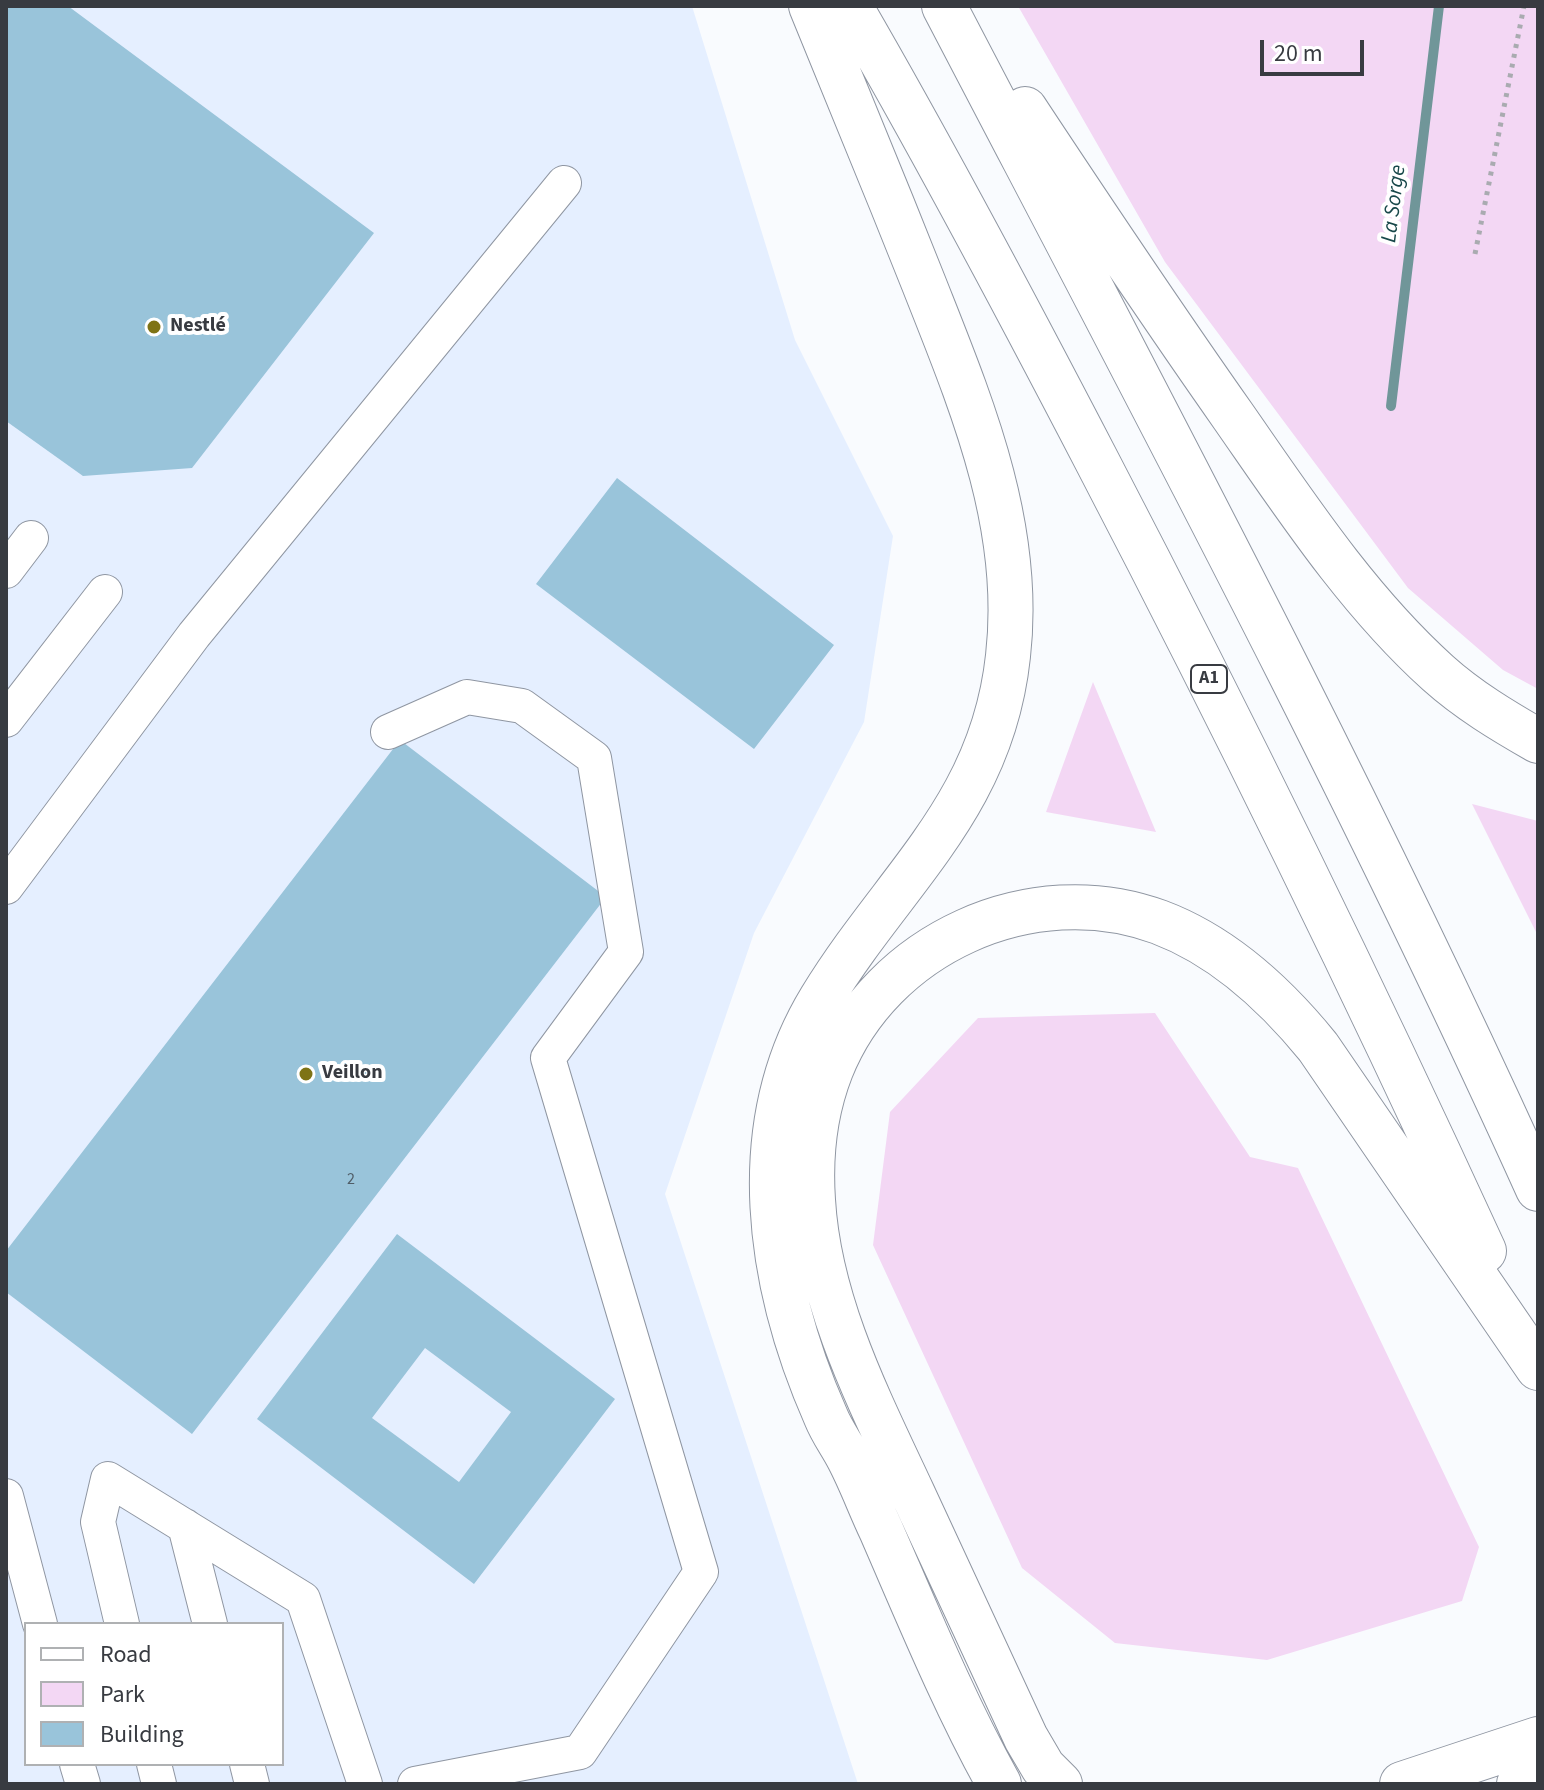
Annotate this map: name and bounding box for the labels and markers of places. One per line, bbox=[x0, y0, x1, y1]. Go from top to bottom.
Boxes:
place label: Nestlé bbox=[170, 315, 226, 339]
marker: Nestlé bbox=[145, 318, 163, 336]
place label: Veillon bbox=[322, 1062, 383, 1086]
marker: Veillon bbox=[297, 1065, 315, 1083]

